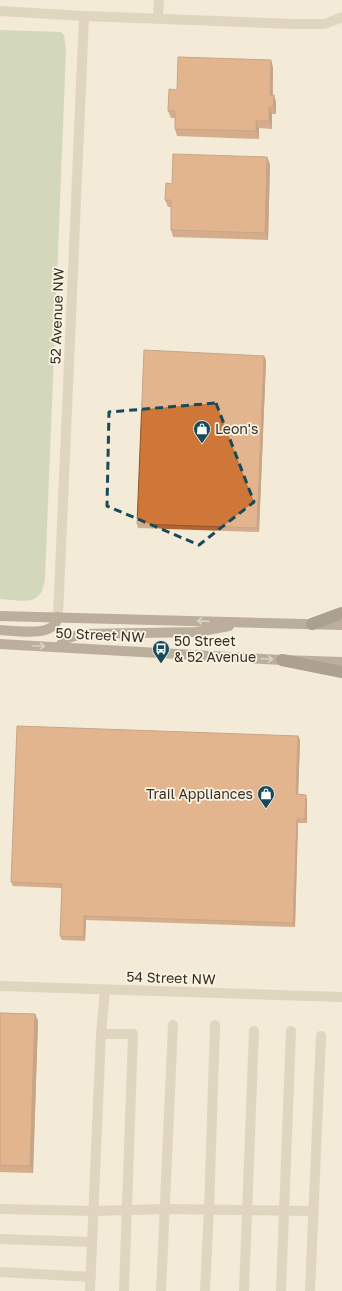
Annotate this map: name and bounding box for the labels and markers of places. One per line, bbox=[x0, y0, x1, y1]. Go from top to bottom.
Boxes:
shop icon: Leon's bbox=[192, 419, 212, 444]
place label: Leon's bbox=[215, 420, 258, 437]
place label: 50 Street & 52 Avenue bbox=[174, 632, 256, 665]
bus stop icon: 50 Street & 52 Avenue bbox=[151, 639, 171, 664]
shop icon: Trail Appliances bbox=[256, 784, 276, 809]
place label: Trail Appliances bbox=[146, 785, 253, 802]

